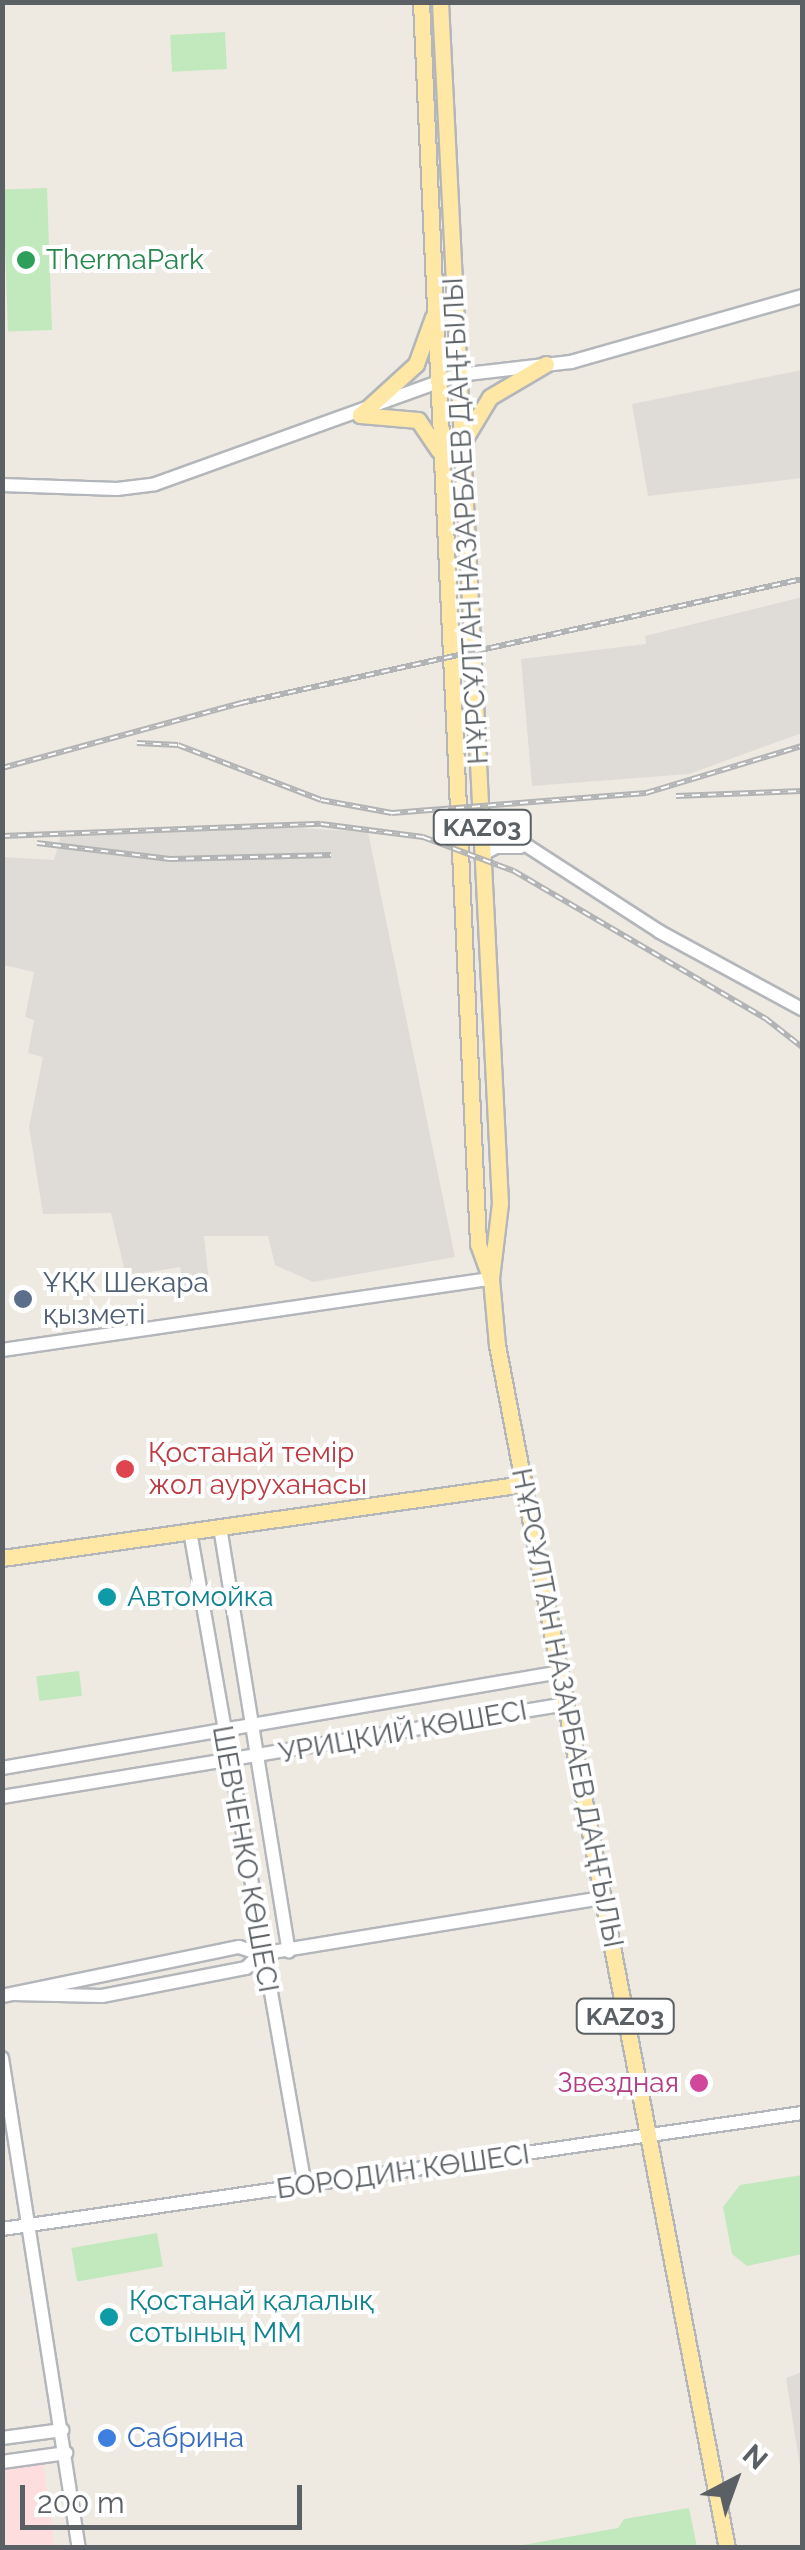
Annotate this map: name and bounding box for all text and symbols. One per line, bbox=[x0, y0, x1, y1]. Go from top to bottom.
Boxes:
place label: ThermaPark bbox=[46, 243, 204, 277]
marker: ThermaPark bbox=[15, 249, 37, 271]
street label: НҰРСҰЛТАН НАЗАРБАЕВ ДАҢҒЫЛЫ bbox=[436, 277, 496, 765]
road number: KАZ03 bbox=[432, 807, 532, 847]
place label: ҰҚК Шекара қызметі bbox=[43, 1266, 209, 1332]
marker: ҰҚК Шекара қызметі bbox=[12, 1288, 34, 1310]
place label: Қостанай темір жол ауруханасы bbox=[148, 1436, 367, 1502]
marker: Қостанай темір жол ауруханасы bbox=[112, 1456, 138, 1482]
street label: НҰРСҰЛТАН НАЗАРБАЕВ ДАҢҒЫЛЫ bbox=[504, 1466, 630, 1950]
place label: Автомойка bbox=[127, 1580, 274, 1614]
marker: Автомойка bbox=[96, 1586, 118, 1608]
street label: УРИЦКИЙ КӨШЕСІ bbox=[276, 1694, 530, 1770]
street label: ШЕВЧЕНКО КӨШЕСІ bbox=[205, 1723, 285, 1995]
road number: KАZ03 bbox=[575, 1996, 675, 2036]
place label: Звездная bbox=[557, 2066, 679, 2100]
marker: Звездная bbox=[688, 2072, 710, 2094]
street label: БОРОДИН КӨШЕСІ bbox=[274, 2138, 532, 2206]
place label: Қостанай қалалық сотының ММ bbox=[129, 2284, 374, 2350]
marker: Қостанай қалалық сотының ММ bbox=[98, 2306, 120, 2328]
place label: Сабрина bbox=[127, 2421, 244, 2455]
marker: Сабрина bbox=[96, 2427, 118, 2449]
north arrow bbox=[685, 2430, 785, 2530]
text: N bbox=[736, 2438, 774, 2476]
scale bar bbox=[25, 2465, 308, 2527]
text: 200 m bbox=[37, 2485, 125, 2520]

